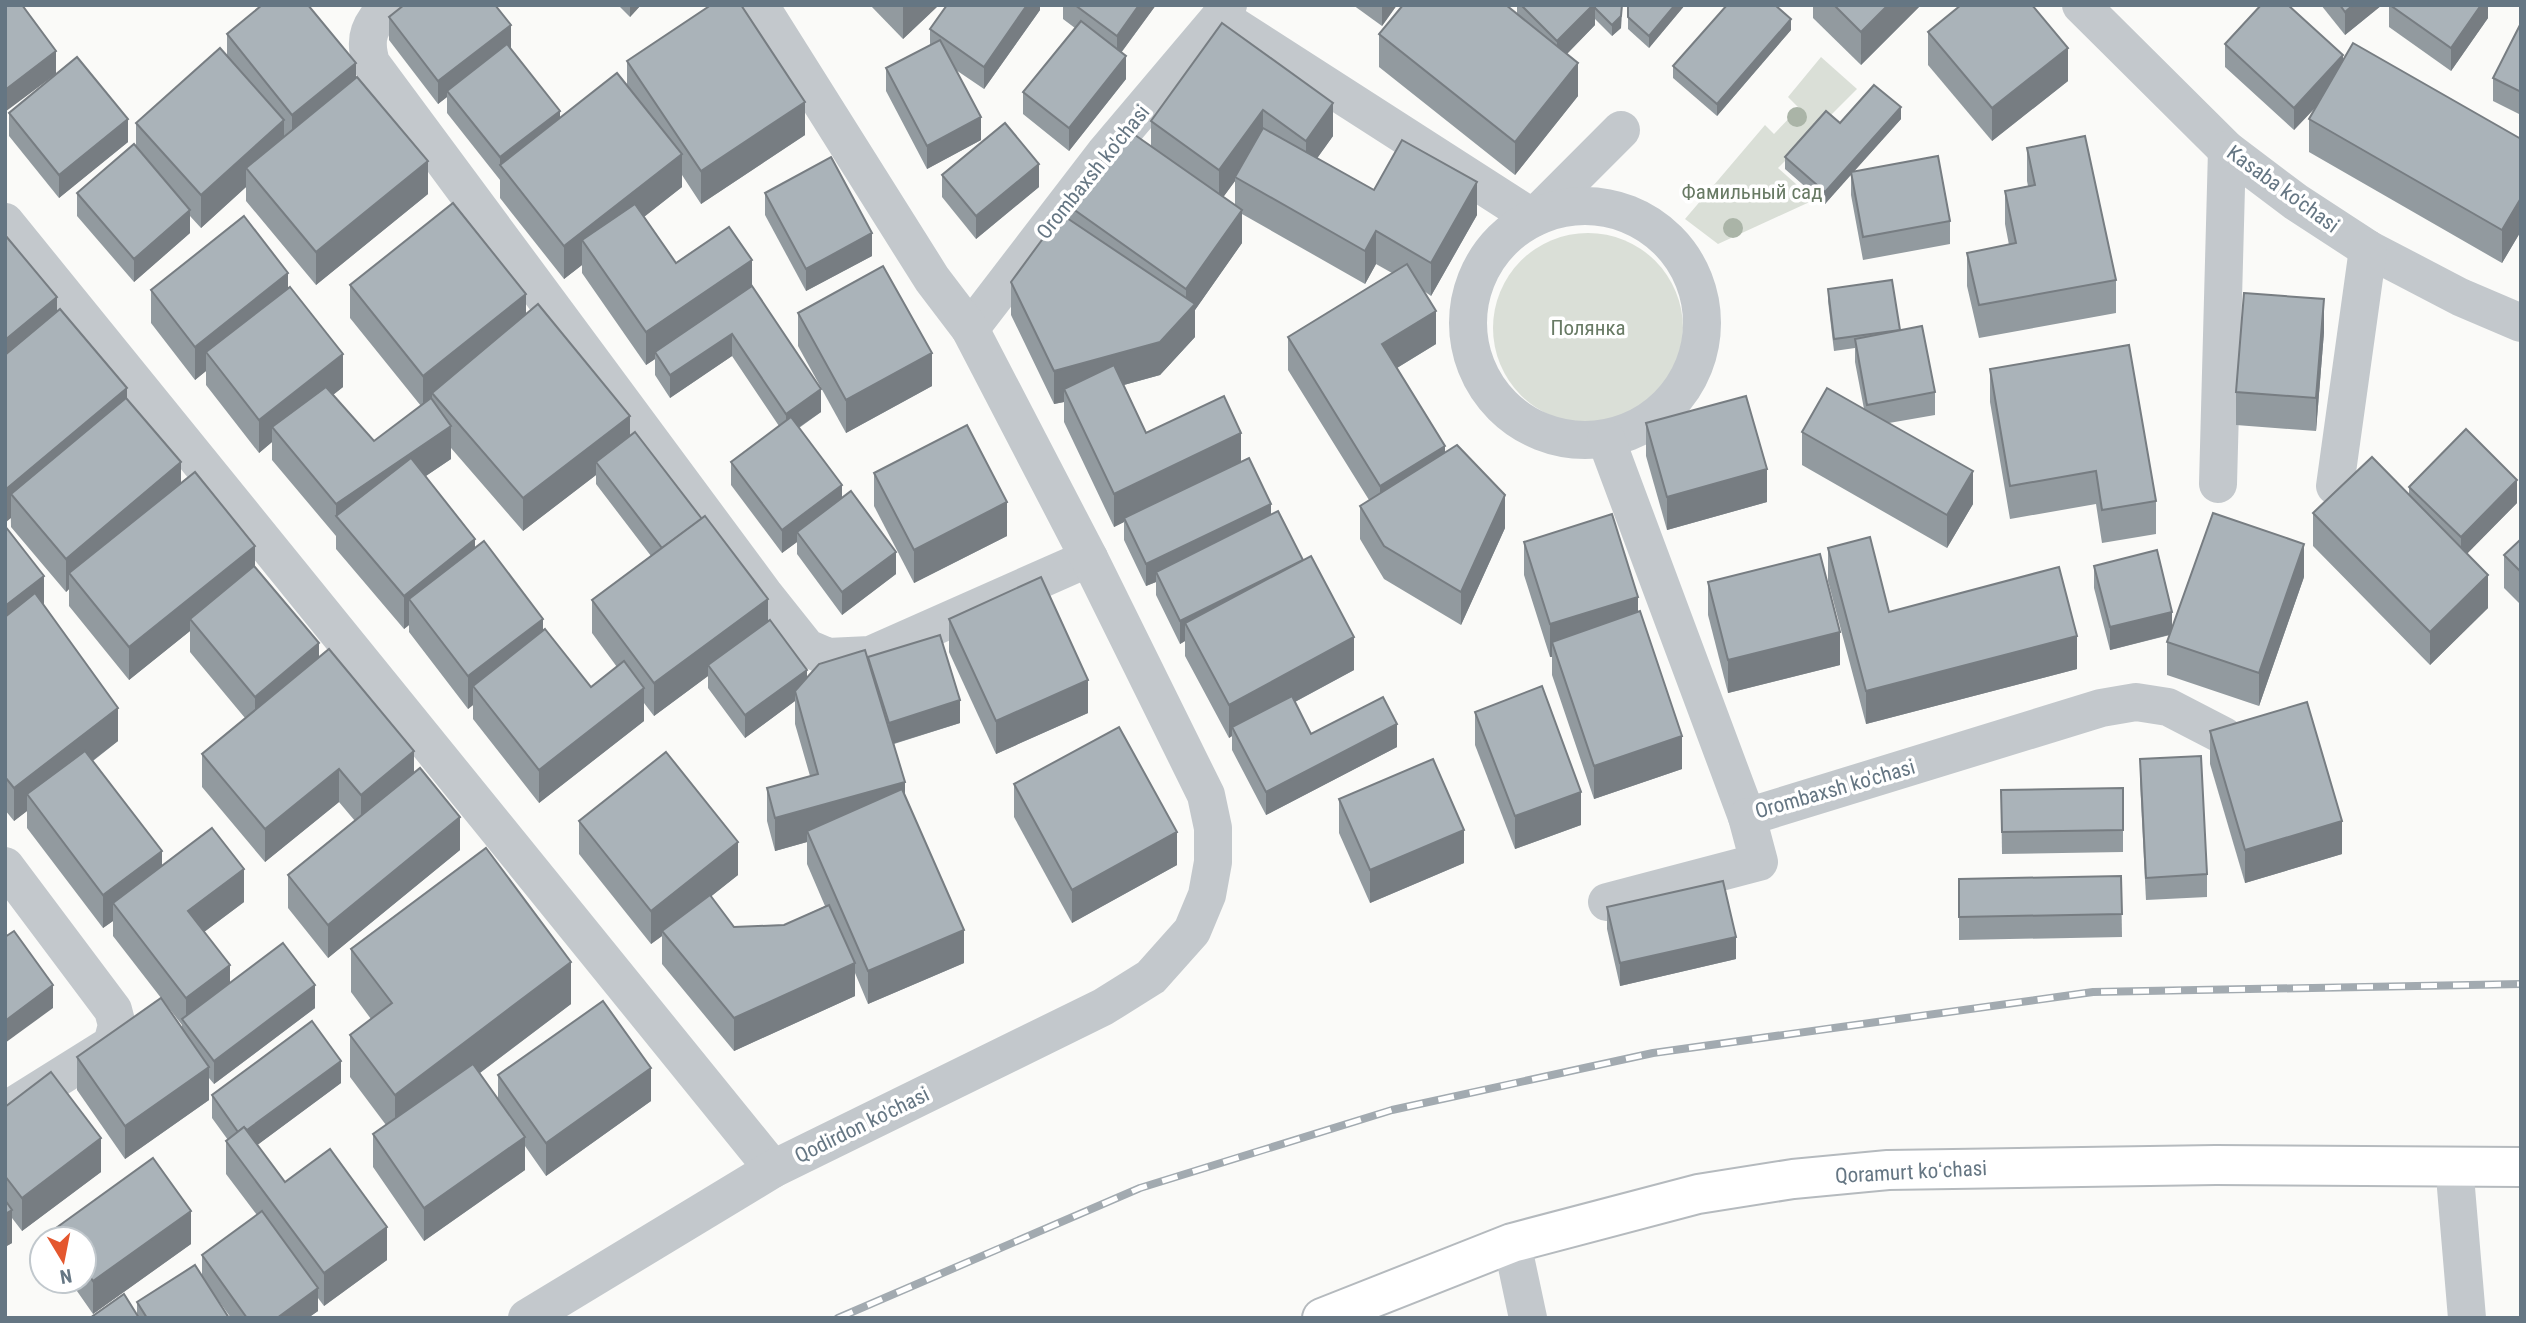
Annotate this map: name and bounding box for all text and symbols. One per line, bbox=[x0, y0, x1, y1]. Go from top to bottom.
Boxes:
street label: Orombaxsh ko'chasi bbox=[1032, 100, 1154, 244]
street label: Kasaba ko'chasi bbox=[2222, 140, 2344, 238]
park label: Фамильный сад bbox=[1682, 180, 1822, 204]
park label: Полянка bbox=[1550, 316, 1626, 340]
street label: Orombaxsh ko'chasi bbox=[1752, 755, 1918, 823]
street label: Qodirdon ko'chasi bbox=[791, 1082, 933, 1168]
street label: Qoramurt koʻchasi bbox=[1834, 1156, 1988, 1188]
north arrow bbox=[28, 1225, 98, 1295]
text: N bbox=[58, 1264, 74, 1289]

